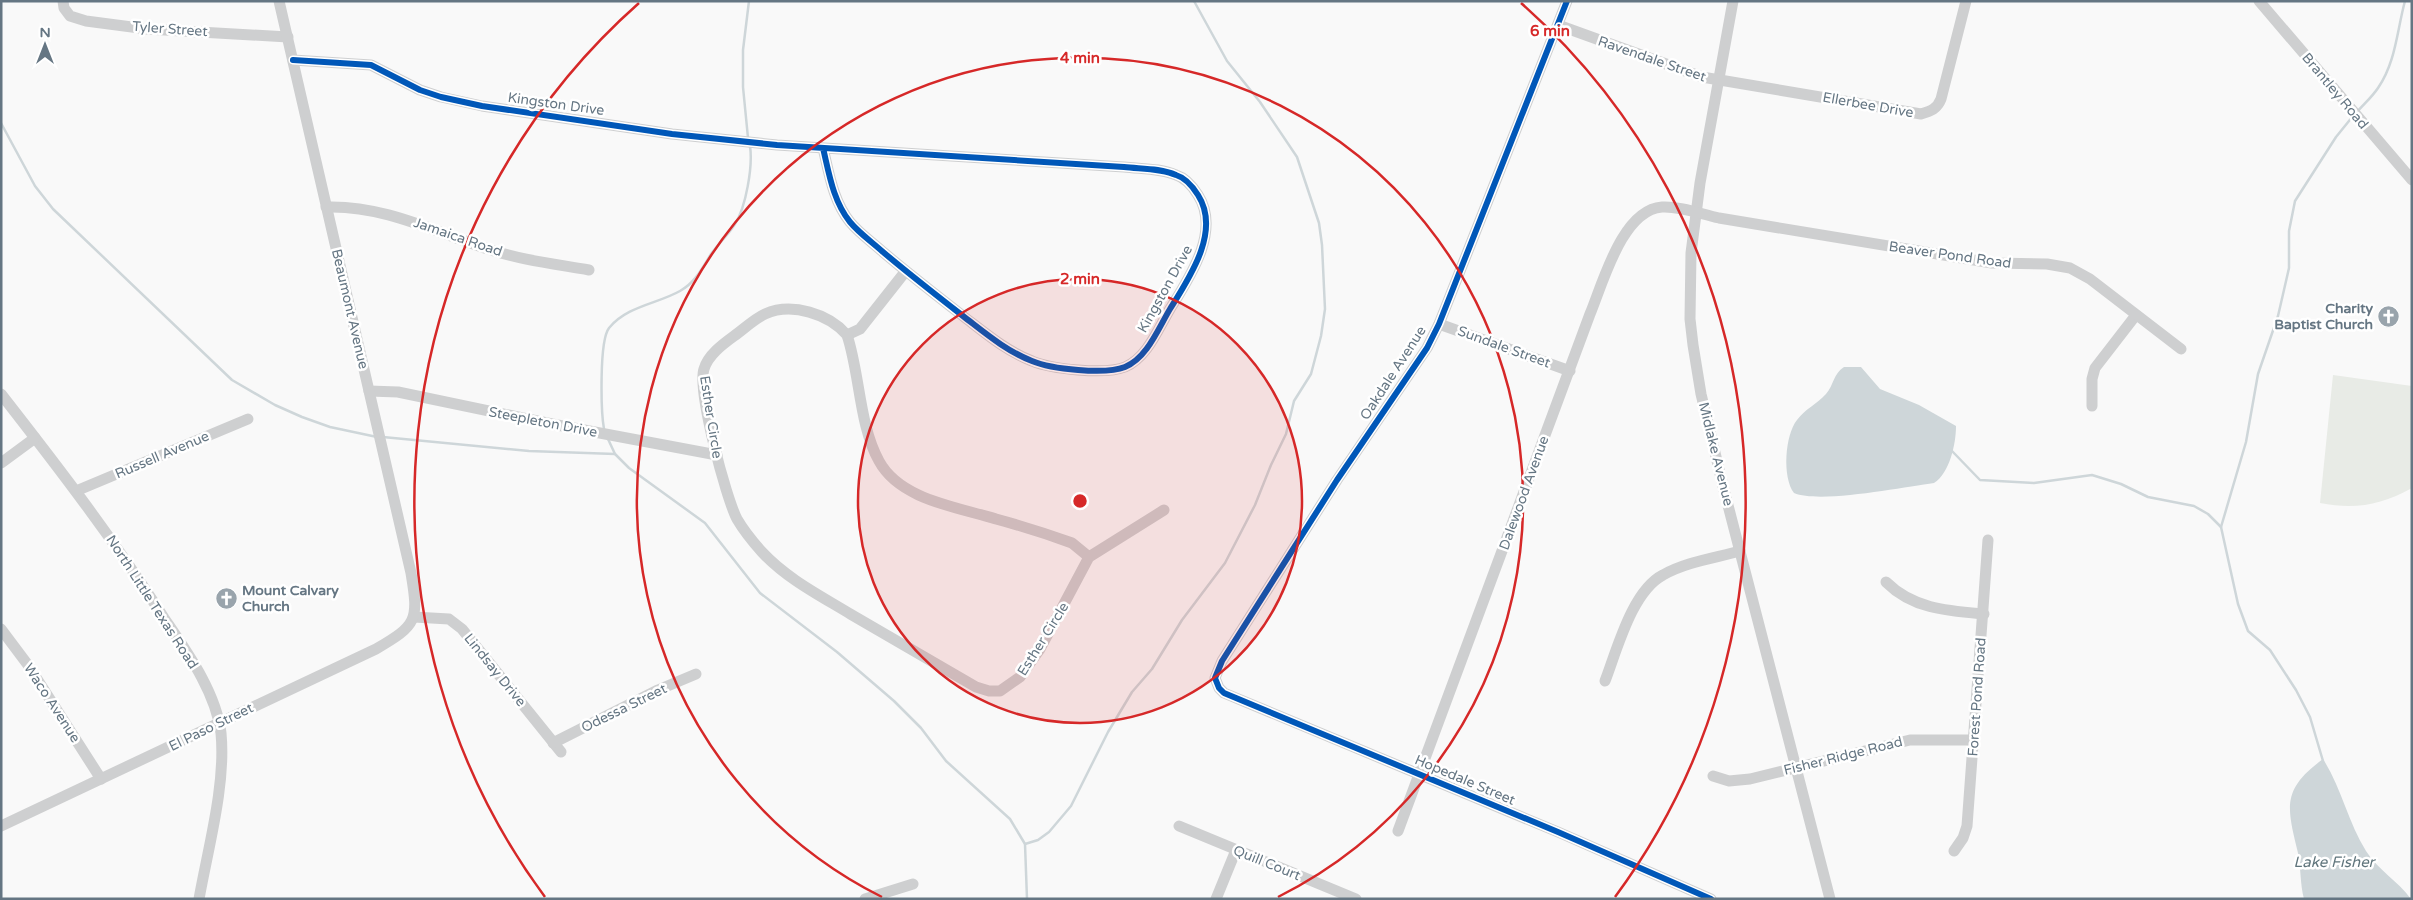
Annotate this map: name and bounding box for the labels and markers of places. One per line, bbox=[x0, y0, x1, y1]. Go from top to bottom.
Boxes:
place label: Charity Baptist Church bbox=[2274, 300, 2373, 333]
church icon: Charity Baptist Church bbox=[2377, 304, 2401, 328]
centre of rings bbox=[1071, 492, 1089, 510]
place label: Mount Calvary Church bbox=[242, 582, 339, 615]
church icon: Mount Calvary Church bbox=[214, 586, 238, 610]

